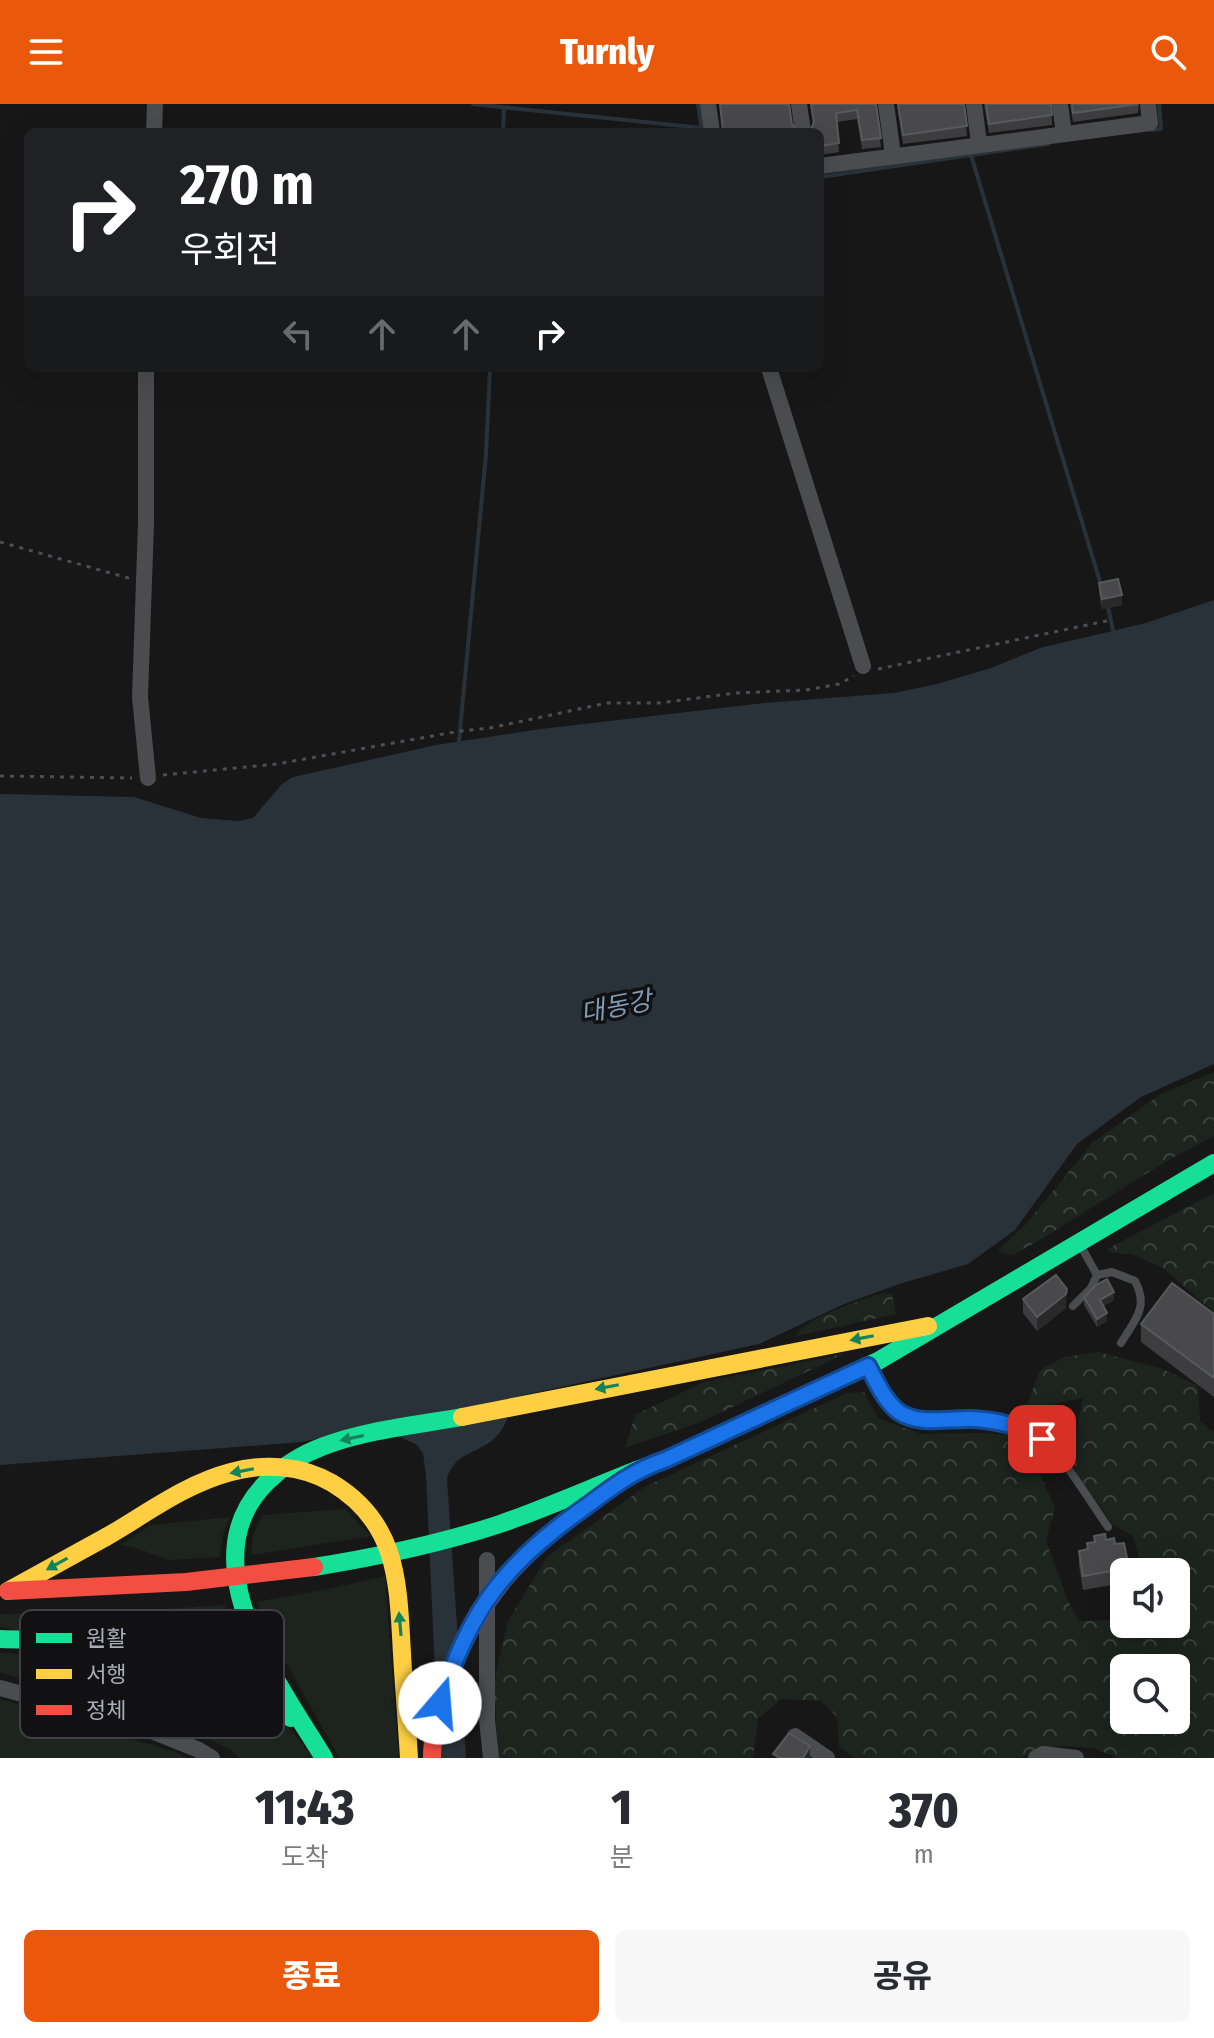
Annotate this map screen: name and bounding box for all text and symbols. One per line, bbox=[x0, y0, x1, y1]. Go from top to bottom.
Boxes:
icon: menu bbox=[24, 30, 68, 74]
text: Turnly bbox=[560, 30, 654, 74]
icon: search bbox=[1146, 30, 1190, 74]
text: 270 m bbox=[180, 152, 314, 219]
icon: right bbox=[48, 160, 152, 264]
text: 우회전 bbox=[180, 228, 279, 272]
icon: left bbox=[276, 312, 320, 356]
icon: ahead bbox=[360, 312, 404, 356]
icon: ahead bbox=[444, 312, 488, 356]
icon: right bbox=[528, 312, 572, 356]
water label: 대동강 bbox=[578, 984, 657, 1029]
one-way arrow bbox=[850, 1333, 875, 1345]
one-way arrow bbox=[594, 1381, 619, 1394]
pin bbox=[1008, 1405, 1076, 1473]
icon: arrive bbox=[1020, 1417, 1064, 1461]
one-way arrow bbox=[339, 1432, 364, 1445]
one-way arrow bbox=[229, 1465, 254, 1477]
one-way arrow bbox=[46, 1557, 69, 1571]
map controls bbox=[1110, 1558, 1190, 1734]
button: sound bbox=[1110, 1558, 1190, 1638]
legend bbox=[20, 1610, 284, 1738]
one-way arrow bbox=[393, 1611, 406, 1636]
text: 원활 bbox=[86, 1625, 126, 1652]
button: search bbox=[1110, 1654, 1190, 1734]
text: 서행 bbox=[86, 1661, 126, 1688]
position arrow bbox=[398, 1661, 482, 1745]
text: 정체 bbox=[86, 1697, 126, 1724]
text: 11:43 bbox=[255, 1779, 354, 1837]
text: 1 bbox=[611, 1779, 632, 1837]
text: 370 bbox=[889, 1782, 959, 1840]
text: m bbox=[914, 1839, 934, 1870]
text: 도착 bbox=[281, 1842, 329, 1873]
text: 분 bbox=[610, 1842, 634, 1873]
button: 종료 bbox=[24, 1930, 599, 2022]
button: 공유 bbox=[615, 1930, 1190, 2022]

